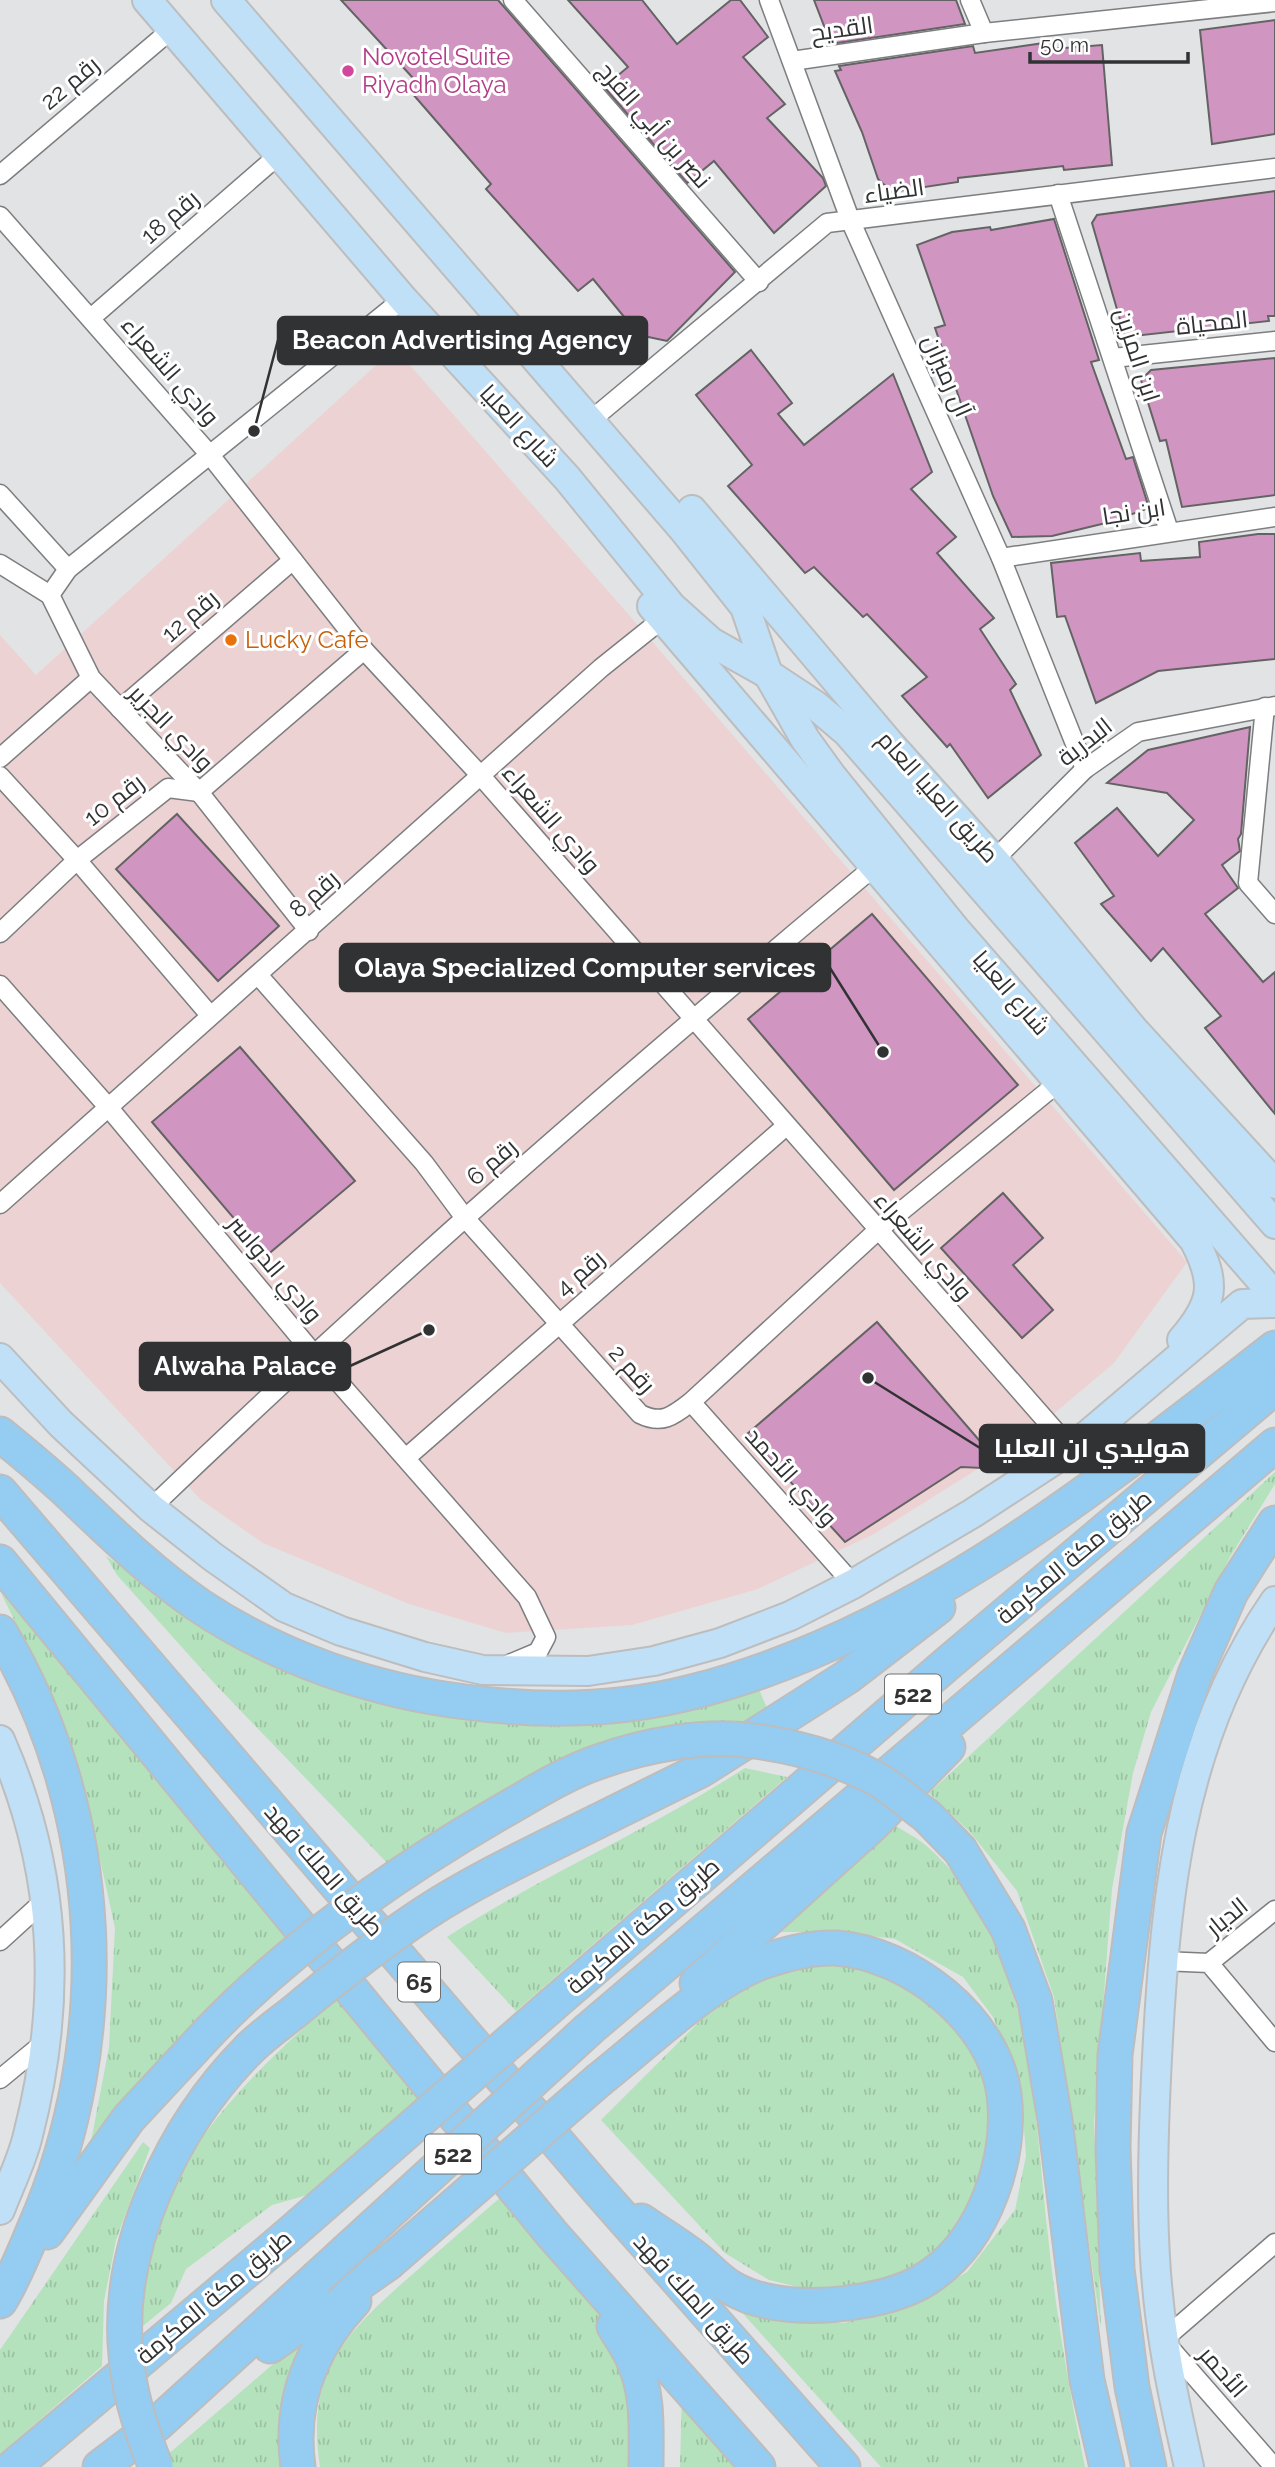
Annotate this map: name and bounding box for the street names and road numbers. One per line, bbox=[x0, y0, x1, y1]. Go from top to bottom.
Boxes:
street label: القديح bbox=[809, 10, 875, 49]
street label: رقم 22 bbox=[34, 50, 106, 117]
street label: نصر بن أبي الفرج bbox=[588, 55, 718, 197]
street label: الضياء bbox=[862, 172, 926, 209]
street label: رقم 18 bbox=[135, 184, 206, 251]
street label: ابن المزين bbox=[1109, 304, 1166, 406]
street label: المحياة bbox=[1175, 304, 1249, 341]
street label: وادي الشعراء bbox=[112, 310, 225, 434]
street label: آل رميزان bbox=[917, 330, 979, 422]
street label: شارع العليا bbox=[472, 378, 565, 474]
street label: ابن نجا bbox=[1100, 492, 1168, 531]
street label: رقم 12 bbox=[155, 583, 225, 650]
street label: وادي الجرير bbox=[119, 677, 220, 780]
street label: البدرية bbox=[1052, 711, 1118, 772]
street label: طريق العليا العام bbox=[870, 725, 1005, 870]
street label: وادي الشعراء bbox=[493, 758, 606, 882]
street label: رقم 10 bbox=[78, 767, 151, 833]
street label: رقم 8 bbox=[283, 864, 346, 925]
street label: شارع العليا bbox=[965, 945, 1056, 1042]
street label: رقم 6 bbox=[461, 1132, 524, 1193]
street label: وادي الشعراء bbox=[865, 1185, 978, 1309]
street label: وادي الدواسر bbox=[218, 1208, 329, 1331]
street label: رقم 4 bbox=[549, 1243, 612, 1303]
street label: رقم 2 bbox=[602, 1338, 662, 1400]
street label: وادي الأحمد bbox=[736, 1421, 843, 1535]
street label: طريق مكة المكرمة bbox=[990, 1483, 1158, 1631]
road number: 522 bbox=[885, 1674, 941, 1714]
street label: طريق الملك فهد bbox=[258, 1797, 390, 1943]
street label: طريق مكة المكرمة bbox=[560, 1851, 726, 2001]
street label: الديار bbox=[1198, 1891, 1254, 1944]
road number: 65 bbox=[398, 1963, 440, 2002]
road number: 522 bbox=[425, 2134, 481, 2174]
street label: طريق مكة المكرمة bbox=[130, 2223, 298, 2371]
street label: طريق الملك فهد bbox=[627, 2227, 761, 2371]
street label: الأحمر bbox=[1192, 2339, 1254, 2403]

